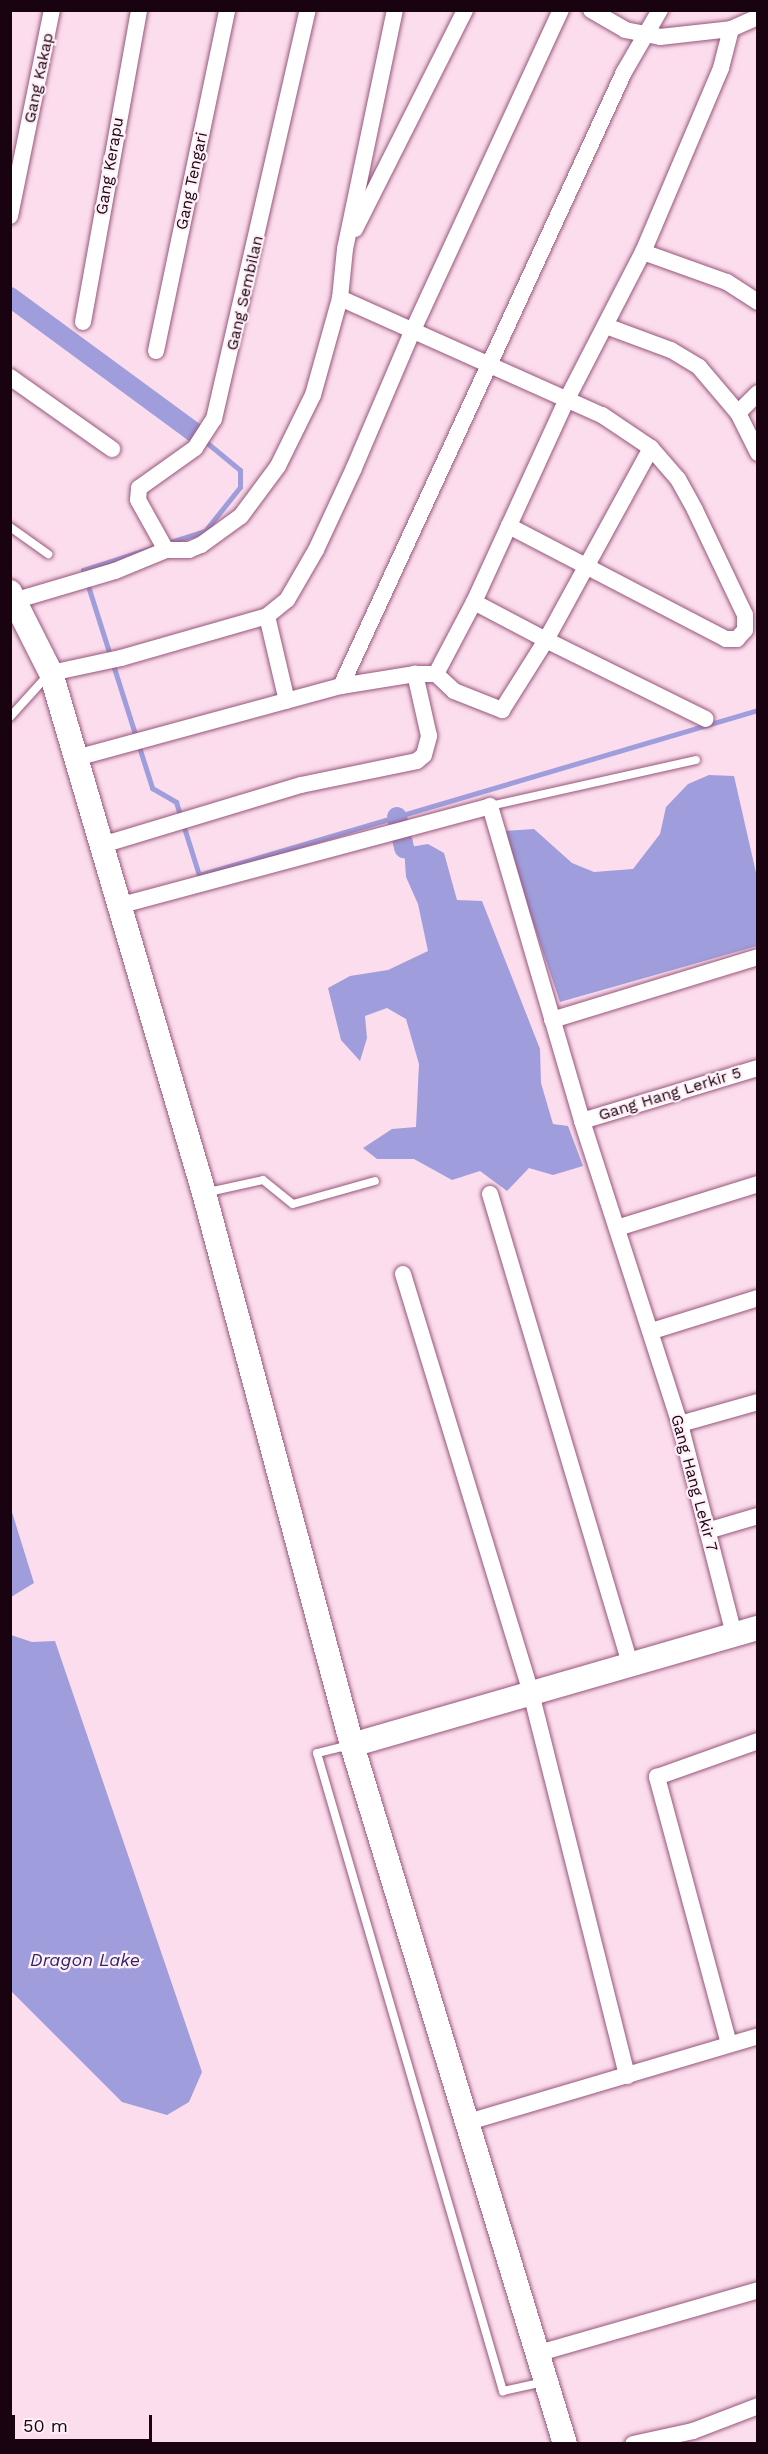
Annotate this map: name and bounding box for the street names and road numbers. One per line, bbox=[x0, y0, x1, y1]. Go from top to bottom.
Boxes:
street label: Gang Kakap bbox=[20, 31, 58, 125]
street label: Gang Kerapu bbox=[92, 116, 128, 216]
street label: Gang Tengari bbox=[172, 130, 212, 232]
street label: Gang Sembilan bbox=[222, 234, 268, 352]
street label: Gang Hang Lerkir 5 bbox=[596, 1063, 744, 1125]
street label: Gang Hang Lekir 7 bbox=[666, 1412, 722, 1554]

